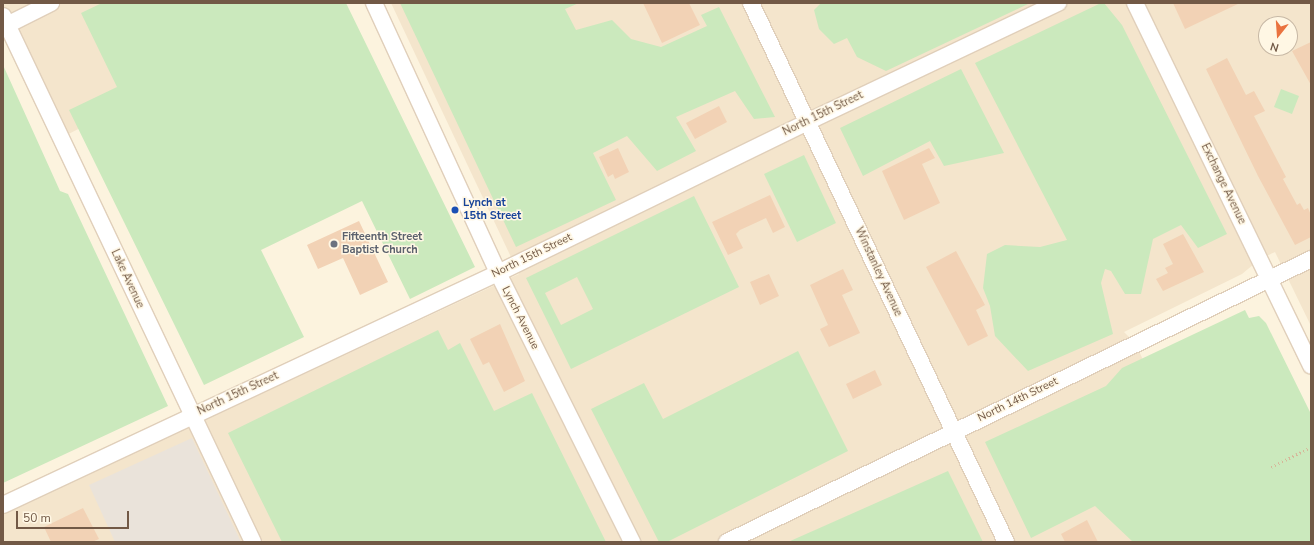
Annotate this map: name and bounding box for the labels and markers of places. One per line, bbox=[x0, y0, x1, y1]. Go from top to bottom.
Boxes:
place label: Lynch at 15th Street bbox=[463, 197, 521, 223]
marker: Lynch at 15th Street bbox=[450, 205, 460, 215]
place label: Fifteenth Street Baptist Church bbox=[342, 231, 422, 257]
marker: Fifteenth Street Baptist Church bbox=[329, 239, 339, 249]

